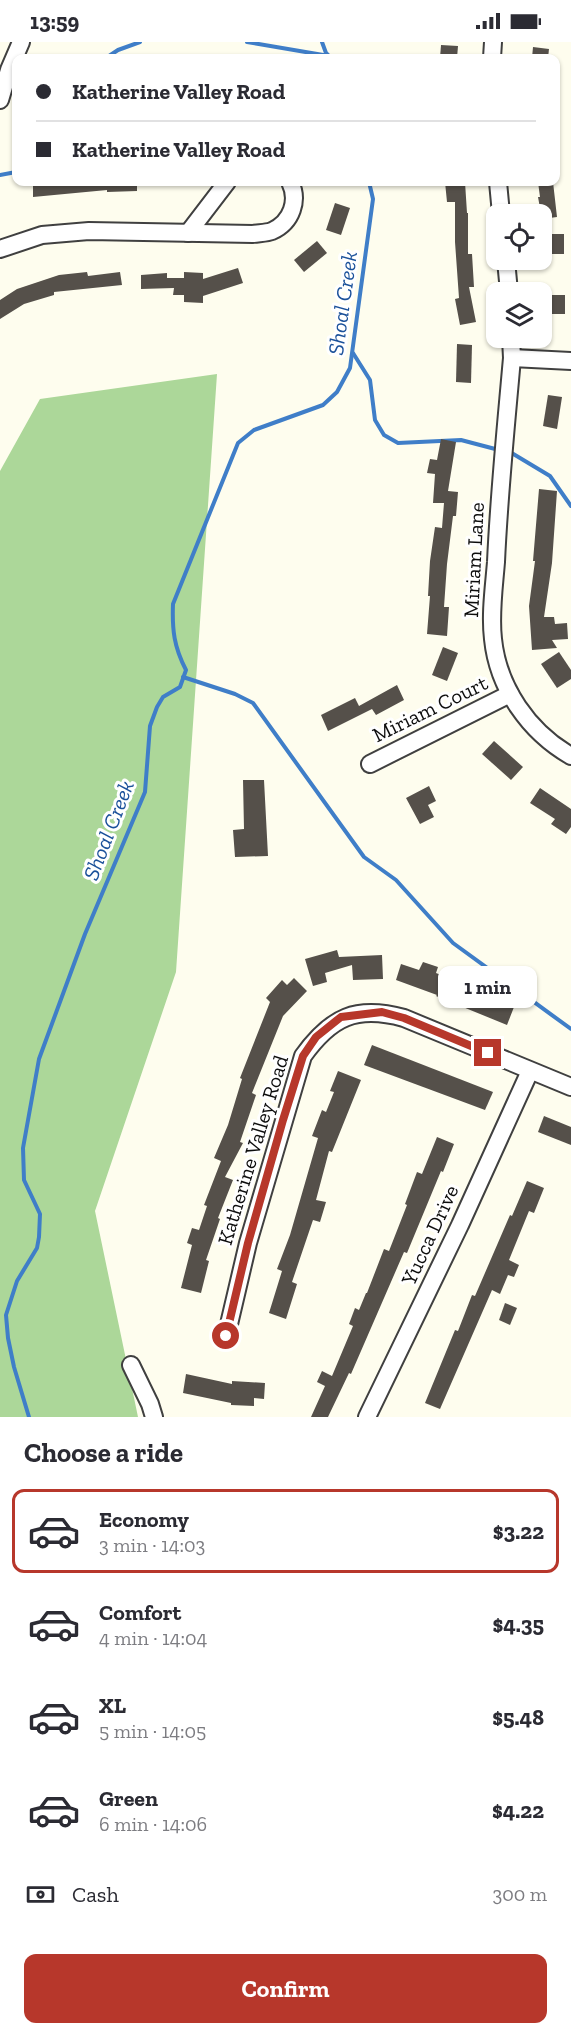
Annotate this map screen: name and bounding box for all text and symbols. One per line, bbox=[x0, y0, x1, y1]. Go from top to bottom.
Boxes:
text: 13:59 bbox=[30, 8, 79, 35]
text: Katherine Valley Road bbox=[72, 78, 285, 105]
text: Katherine Valley Road bbox=[72, 136, 285, 163]
map controls bbox=[486, 204, 552, 348]
button: locate bbox=[486, 204, 552, 270]
water label: Shoal Creek bbox=[322, 249, 363, 357]
button: layers bbox=[486, 282, 552, 348]
street label: Miriam Lane bbox=[458, 501, 489, 618]
street label: Miriam Court bbox=[368, 670, 492, 747]
water label: Shoal Creek bbox=[77, 776, 140, 884]
callout: 1 min bbox=[438, 966, 538, 1008]
text: 1 min bbox=[464, 975, 511, 999]
route end bbox=[474, 1039, 501, 1066]
street label: Katherine Valley Road bbox=[212, 1052, 293, 1248]
street label: Yucca Drive bbox=[395, 1181, 464, 1290]
route start bbox=[212, 1322, 239, 1349]
text: Choose a ride bbox=[24, 1437, 183, 1469]
icon: car bbox=[27, 1504, 81, 1558]
text: Economy bbox=[99, 1506, 189, 1533]
text: $3.22 bbox=[493, 1518, 544, 1545]
text: 3 min · 14:03 bbox=[99, 1533, 205, 1557]
icon: car bbox=[27, 1597, 81, 1651]
text: Comfort bbox=[99, 1599, 181, 1626]
text: $4.35 bbox=[492, 1611, 544, 1638]
text: 4 min · 14:04 bbox=[99, 1626, 207, 1650]
icon: car bbox=[27, 1690, 81, 1744]
text: XL bbox=[99, 1692, 126, 1719]
text: $5.48 bbox=[492, 1704, 544, 1731]
text: 5 min · 14:05 bbox=[99, 1719, 206, 1743]
icon: car bbox=[27, 1783, 81, 1837]
text: Green bbox=[99, 1785, 158, 1812]
text: $4.22 bbox=[492, 1797, 544, 1824]
text: 6 min · 14:06 bbox=[99, 1812, 207, 1836]
icon: cash bbox=[24, 1878, 57, 1911]
text: Cash bbox=[72, 1881, 119, 1908]
text: 300 m bbox=[492, 1882, 547, 1906]
button: Confirm bbox=[24, 1954, 547, 2023]

